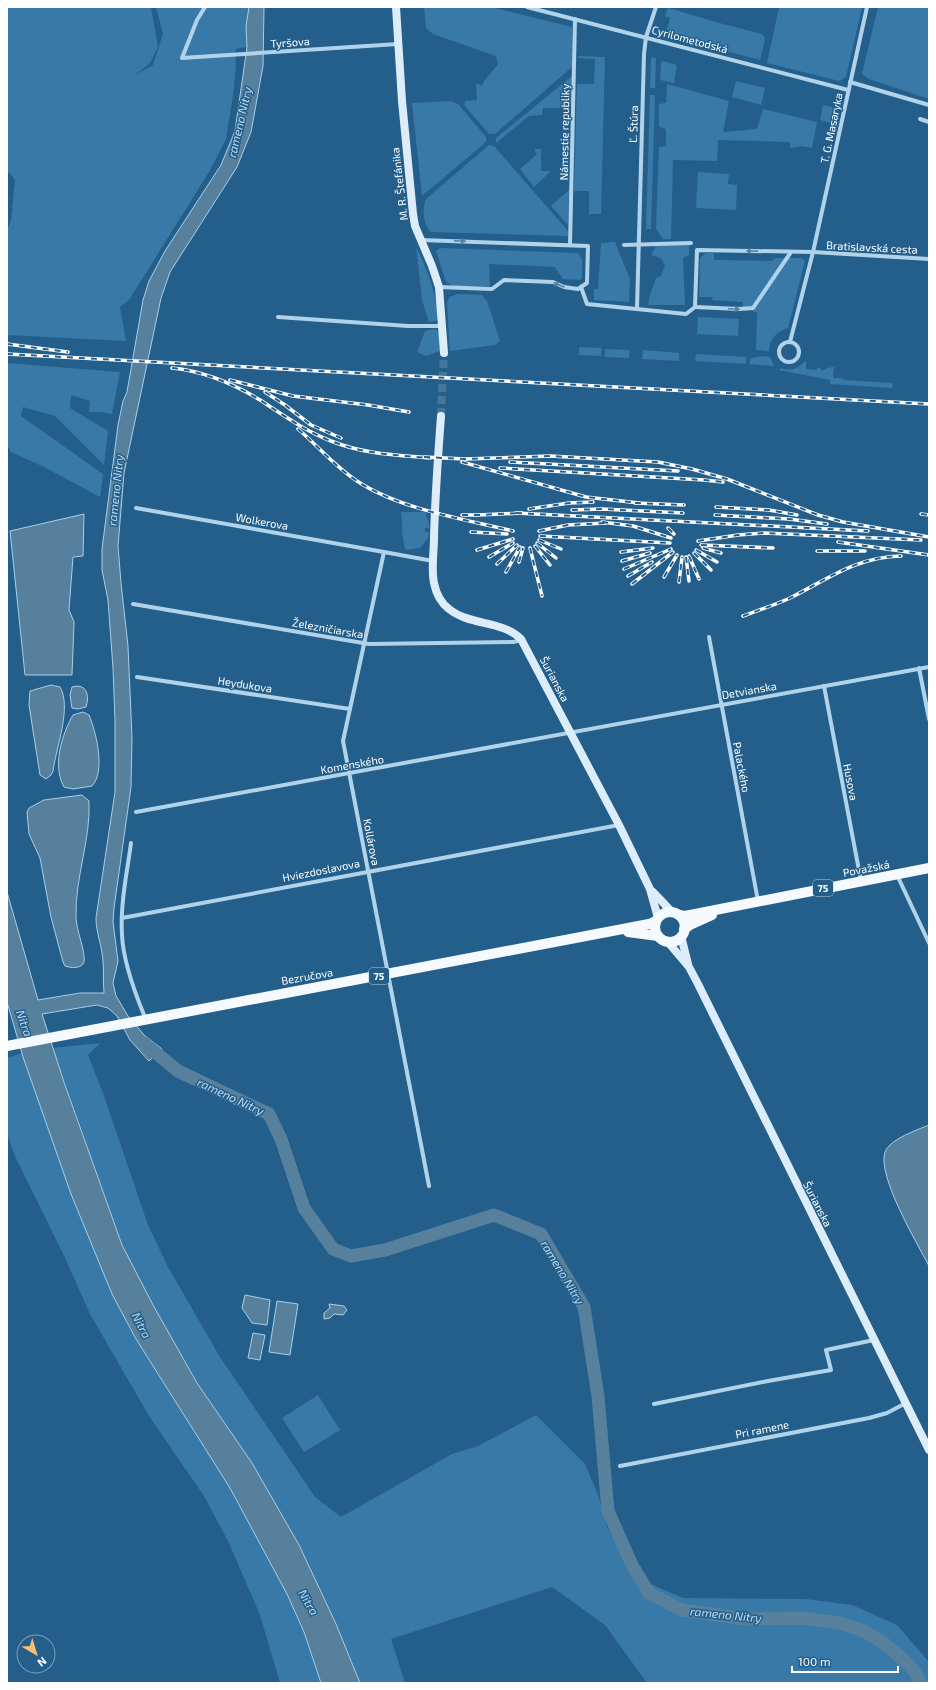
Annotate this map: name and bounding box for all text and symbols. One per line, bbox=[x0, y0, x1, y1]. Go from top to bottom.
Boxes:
street label: Cyrilometodská bbox=[651, 23, 729, 55]
street label: Tyršova bbox=[270, 34, 310, 50]
street label: Námestie republiky bbox=[557, 83, 571, 180]
water label: rameno Nitry bbox=[224, 85, 255, 159]
street label: T. G. Masaryka bbox=[817, 92, 845, 164]
street label: Ľ. Štúra bbox=[626, 105, 640, 143]
street label: M. R. Štefánika bbox=[388, 147, 410, 221]
one-way arrow bbox=[454, 238, 466, 245]
street label: Bratislavská cesta bbox=[826, 238, 918, 256]
one-way arrow bbox=[745, 248, 758, 254]
one-way arrow bbox=[552, 281, 564, 287]
one-way arrow bbox=[728, 306, 741, 312]
water label: rameno Nitry bbox=[104, 453, 127, 527]
street label: Wolkerova bbox=[235, 510, 289, 532]
street label: Železničiarska bbox=[292, 615, 364, 641]
street label: Šurianska bbox=[538, 654, 572, 704]
street label: Heydukova bbox=[217, 673, 273, 695]
street label: Detvianska bbox=[720, 679, 778, 701]
street label: Palackého bbox=[731, 741, 753, 793]
street label: Komenského bbox=[319, 752, 385, 776]
street label: Husova bbox=[841, 762, 861, 802]
street label: Kollárova bbox=[361, 817, 383, 867]
street label: Hviezdoslavova bbox=[281, 856, 361, 884]
street label: Považská bbox=[842, 857, 890, 879]
road number: 75 bbox=[813, 880, 833, 896]
street label: Bezručova bbox=[280, 965, 334, 987]
road number: 75 bbox=[369, 968, 389, 984]
water label: Nitra bbox=[14, 1008, 36, 1038]
water label: rameno Nitry bbox=[195, 1074, 267, 1119]
street label: Šurianska bbox=[801, 1179, 835, 1229]
water label: rameno Nitry bbox=[538, 1238, 588, 1307]
water label: Nitra bbox=[129, 1310, 155, 1341]
street label: Pri ramene bbox=[734, 1417, 790, 1441]
water label: Nitra bbox=[296, 1587, 322, 1617]
water label: rameno Nitry bbox=[689, 1603, 763, 1626]
north arrow bbox=[16, 1634, 56, 1674]
scale bar bbox=[792, 1648, 898, 1674]
text: 100 m bbox=[798, 1654, 830, 1668]
text: N bbox=[35, 1655, 50, 1670]

